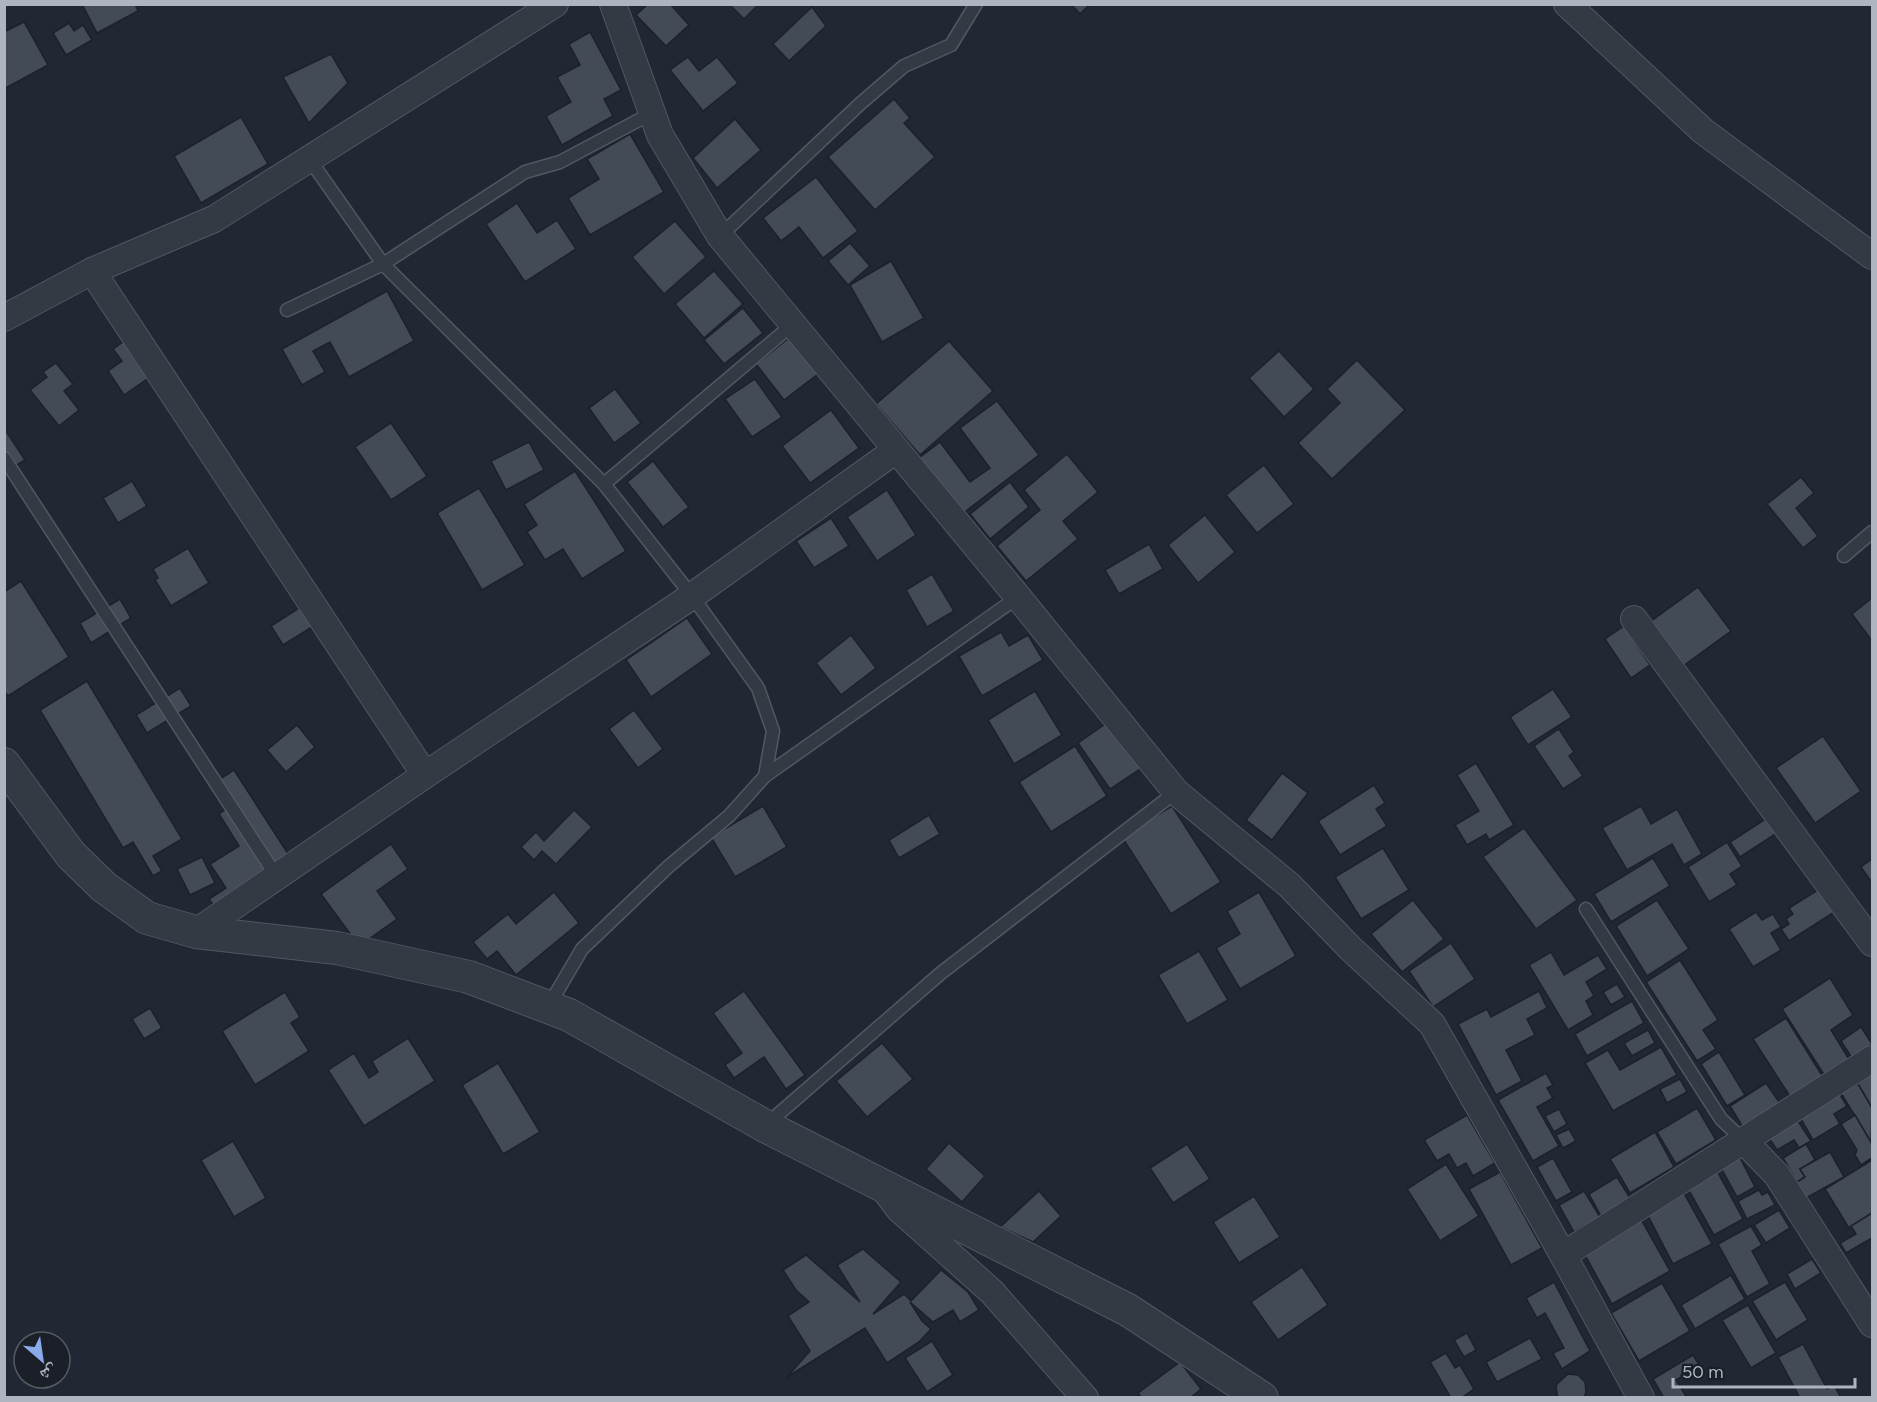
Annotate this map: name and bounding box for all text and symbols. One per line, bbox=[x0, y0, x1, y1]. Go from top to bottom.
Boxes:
north arrow bbox=[12, 1330, 72, 1390]
scale bar bbox=[1673, 1351, 1854, 1389]
text: ش bbox=[37, 1360, 61, 1385]
text: 50 m bbox=[1682, 1361, 1724, 1383]

